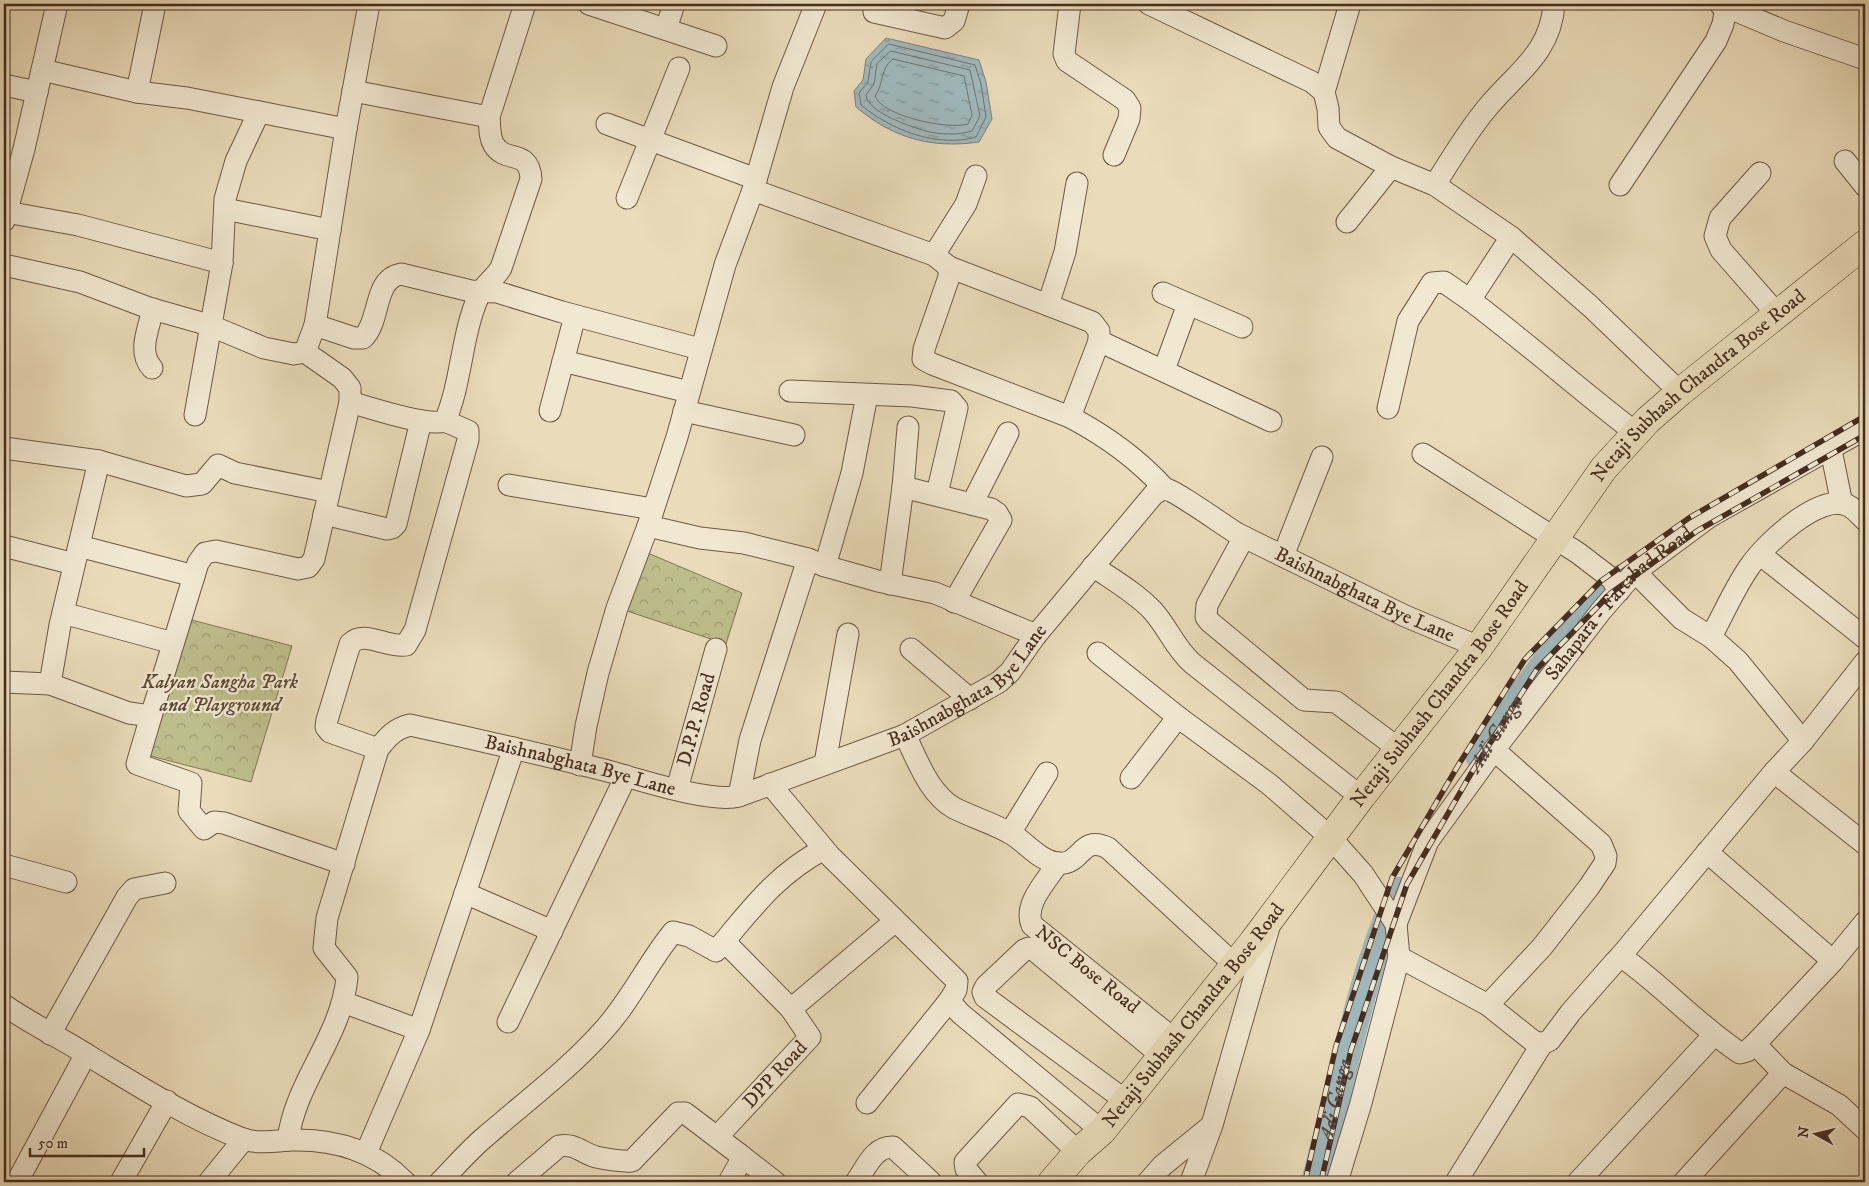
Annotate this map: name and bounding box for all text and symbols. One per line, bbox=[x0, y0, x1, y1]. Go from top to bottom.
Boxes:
street label: Netaji Subhash Chandra Bose Road bbox=[1586, 284, 1811, 487]
street label: Sahapara - Fartabad Road bbox=[1540, 521, 1698, 686]
street label: Baishnabghata Bye Lane bbox=[1271, 542, 1458, 648]
street label: Netaji Subhash Chandra Bose Road bbox=[1345, 575, 1534, 813]
street label: Baishnabghata Bye Lane bbox=[884, 619, 1052, 753]
park label: Kalyan Sangha Park and Playground bbox=[141, 670, 299, 718]
street label: D.P.P. Road bbox=[671, 670, 721, 769]
water label: Adi Ganga bbox=[1461, 691, 1530, 779]
street label: Baishnabghata Bye Lane bbox=[482, 729, 678, 802]
street label: Netaji Subhash Chandra Bose Road bbox=[1097, 898, 1290, 1133]
street label: NSC Bose Road bbox=[1030, 920, 1145, 1019]
street label: DPP Road bbox=[738, 1035, 813, 1114]
water label: Adi Ganga bbox=[1312, 1056, 1358, 1147]
north arrow bbox=[1792, 1108, 1842, 1158]
text: N bbox=[1794, 1125, 1814, 1139]
scale bar bbox=[30, 1126, 144, 1158]
text: 50 m bbox=[38, 1134, 68, 1153]

